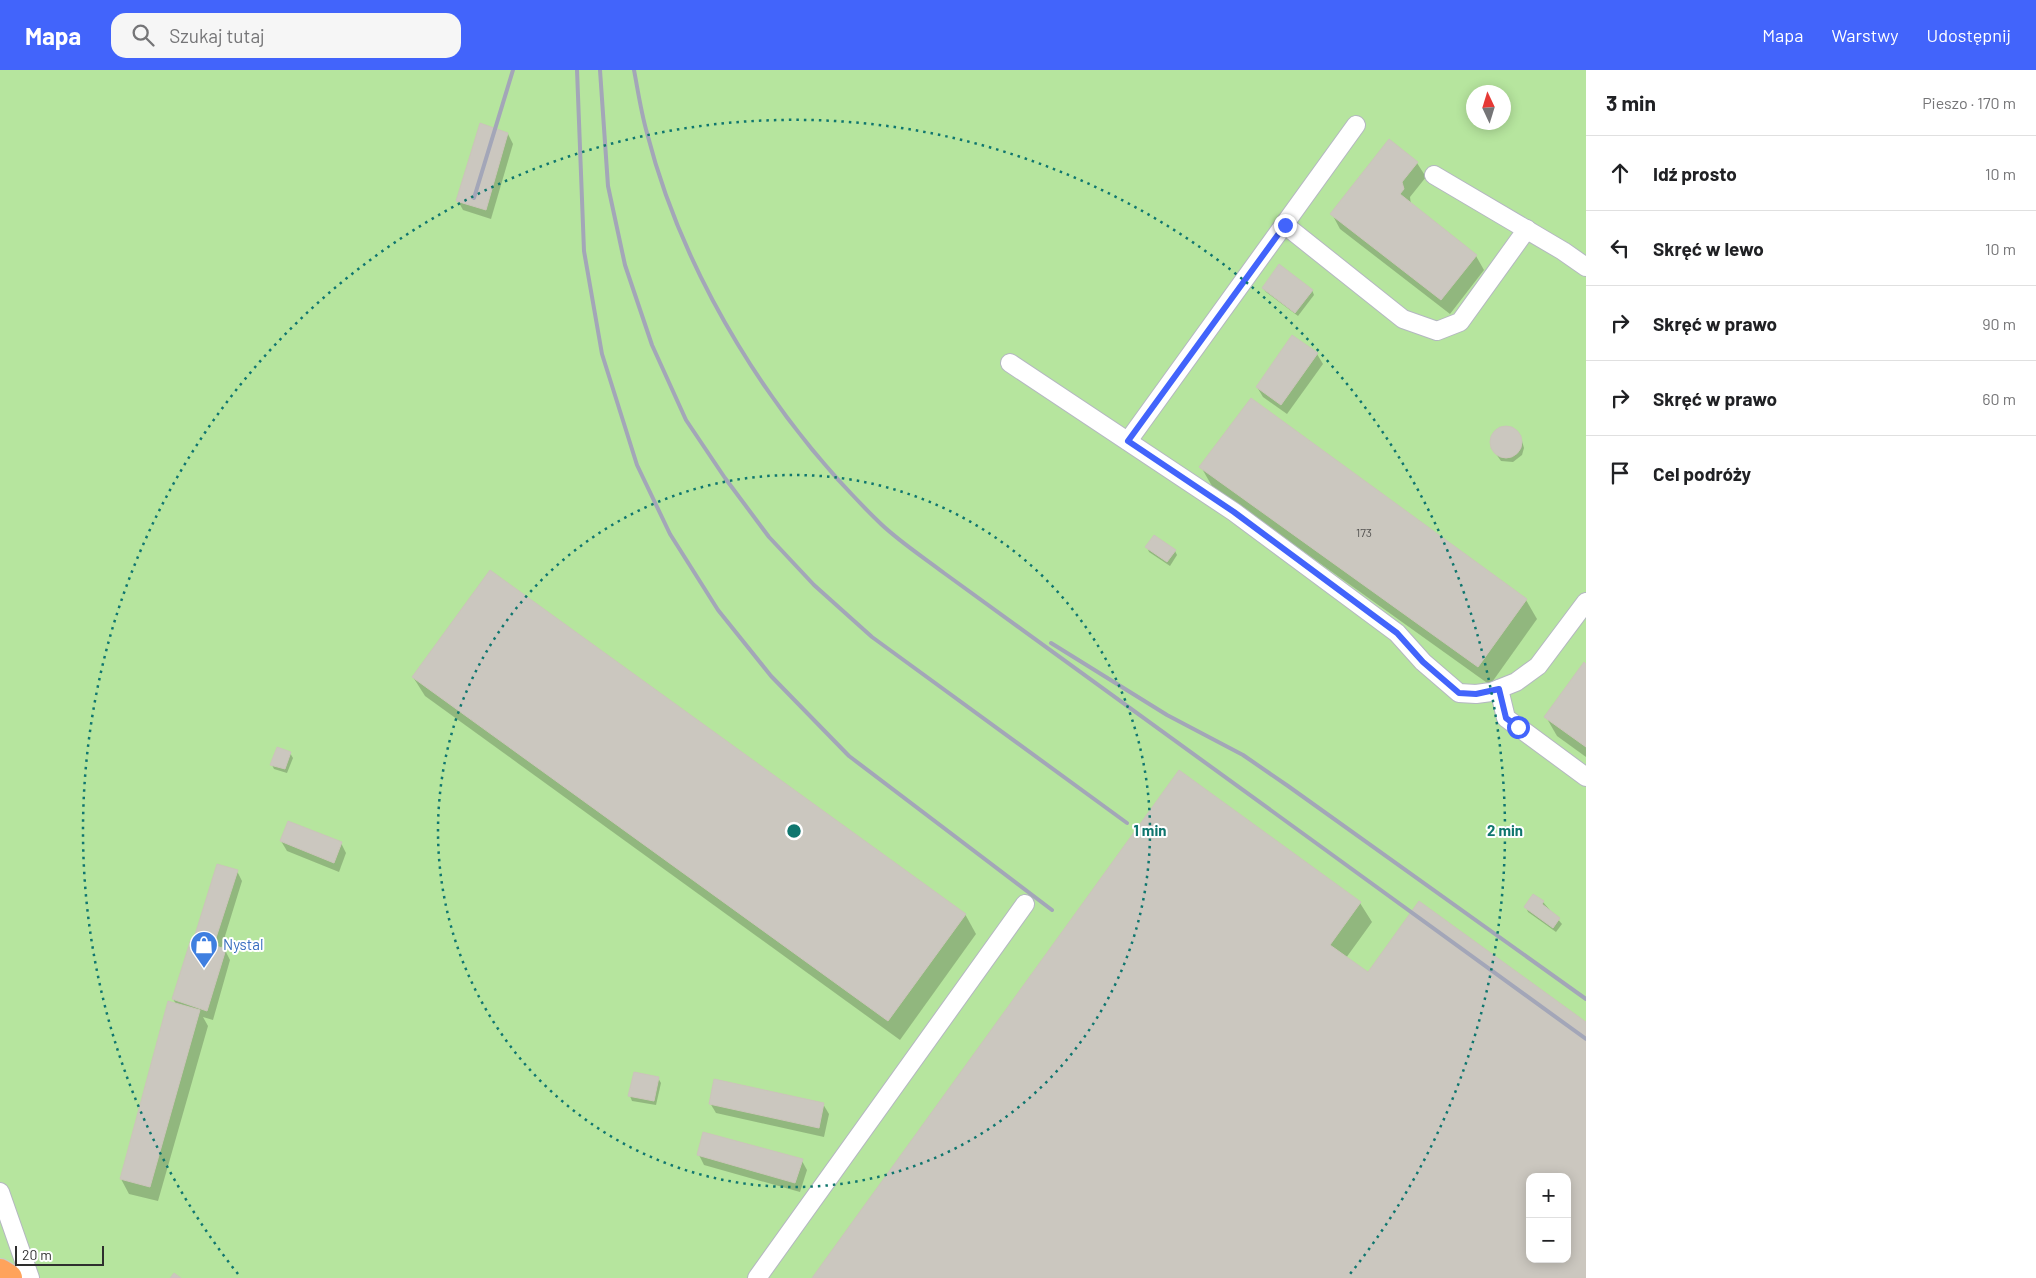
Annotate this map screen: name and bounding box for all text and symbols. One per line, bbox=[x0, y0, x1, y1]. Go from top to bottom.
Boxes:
search box bbox=[111, 13, 461, 58]
text: Mapa bbox=[25, 21, 81, 50]
icon: search bbox=[129, 21, 157, 49]
text: Szukaj tutaj bbox=[169, 24, 265, 47]
text: Mapa bbox=[1762, 24, 1803, 46]
text: Warstwy bbox=[1831, 24, 1899, 46]
text: Udostępnij bbox=[1927, 24, 2011, 46]
north arrow bbox=[1466, 85, 1511, 130]
text: 3 min bbox=[1606, 90, 1656, 115]
text: Pieszo · 170 m bbox=[1922, 93, 2016, 112]
icon: ahead bbox=[1606, 159, 1634, 187]
text: Idź prosto bbox=[1653, 162, 1737, 185]
text: 10 m bbox=[1985, 164, 2016, 183]
route end bbox=[1274, 214, 1297, 237]
icon: left bbox=[1606, 234, 1634, 262]
text: Skręć w lewo bbox=[1653, 237, 1764, 260]
text: 10 m bbox=[1985, 239, 2016, 258]
icon: right bbox=[1606, 309, 1634, 337]
text: Skręć w prawo bbox=[1653, 312, 1777, 335]
text: 90 m bbox=[1982, 314, 2016, 333]
icon: right bbox=[1606, 384, 1634, 412]
text: Skręć w prawo bbox=[1653, 387, 1777, 410]
text: 60 m bbox=[1982, 389, 2016, 408]
icon: arrive bbox=[1606, 459, 1634, 487]
text: Cel podróży bbox=[1653, 462, 1751, 485]
house number: 173 bbox=[1356, 525, 1372, 539]
route start bbox=[1507, 716, 1530, 739]
text: 1 min bbox=[1134, 821, 1166, 839]
text: 2 min bbox=[1487, 821, 1523, 839]
centre of rings bbox=[785, 822, 803, 840]
shop icon: Nystal bbox=[189, 930, 219, 969]
place label: Nystal bbox=[223, 935, 263, 953]
map controls bbox=[1526, 1173, 1571, 1263]
button: + bbox=[1526, 1173, 1571, 1218]
button: − bbox=[1526, 1218, 1571, 1263]
scale bar bbox=[15, 1243, 104, 1266]
text: 20 m bbox=[22, 1246, 52, 1263]

